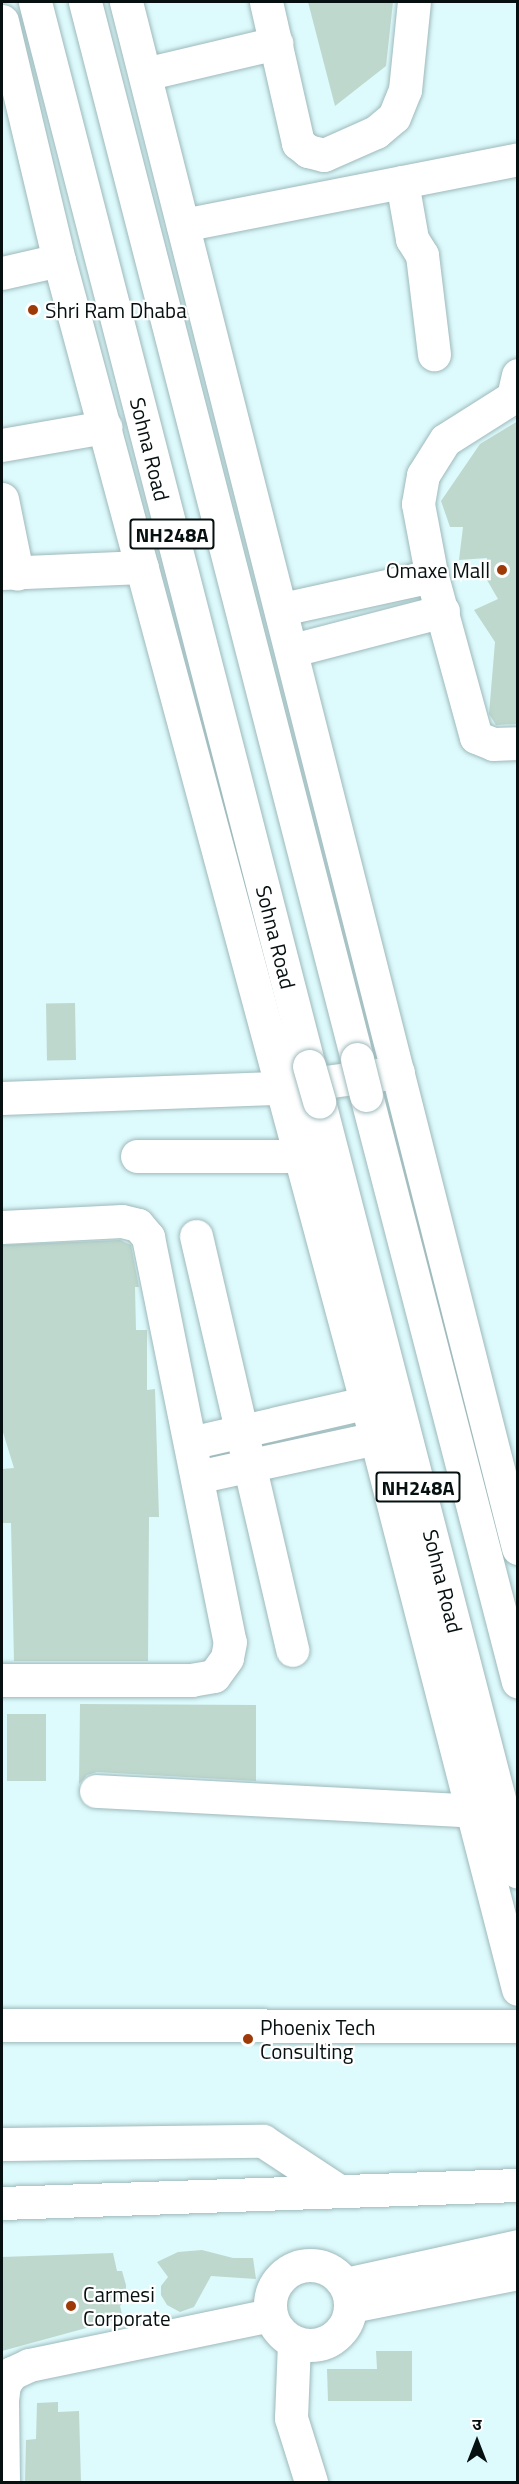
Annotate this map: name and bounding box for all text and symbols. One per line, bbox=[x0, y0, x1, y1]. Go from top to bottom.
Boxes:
place label: Shri Ram Dhaba bbox=[45, 297, 187, 323]
marker: Shri Ram Dhaba bbox=[26, 303, 40, 317]
street label: Sohna Road bbox=[125, 395, 175, 503]
road number: NH248A bbox=[128, 517, 216, 551]
place label: Omaxe Mall bbox=[386, 557, 490, 583]
marker: Omaxe Mall bbox=[495, 563, 509, 577]
street label: Sohna Road bbox=[251, 883, 301, 991]
road number: NH248A bbox=[374, 1470, 462, 1504]
street label: Sohna Road bbox=[418, 1527, 468, 1635]
place label: Phoenix Tech Consulting bbox=[260, 2014, 376, 2064]
marker: Phoenix Tech Consulting bbox=[241, 2032, 255, 2046]
place label: Carmesi Corporate bbox=[83, 2281, 170, 2331]
marker: Carmesi Corporate bbox=[64, 2299, 78, 2313]
north arrow bbox=[447, 2412, 507, 2472]
text: उ bbox=[472, 2412, 482, 2436]

